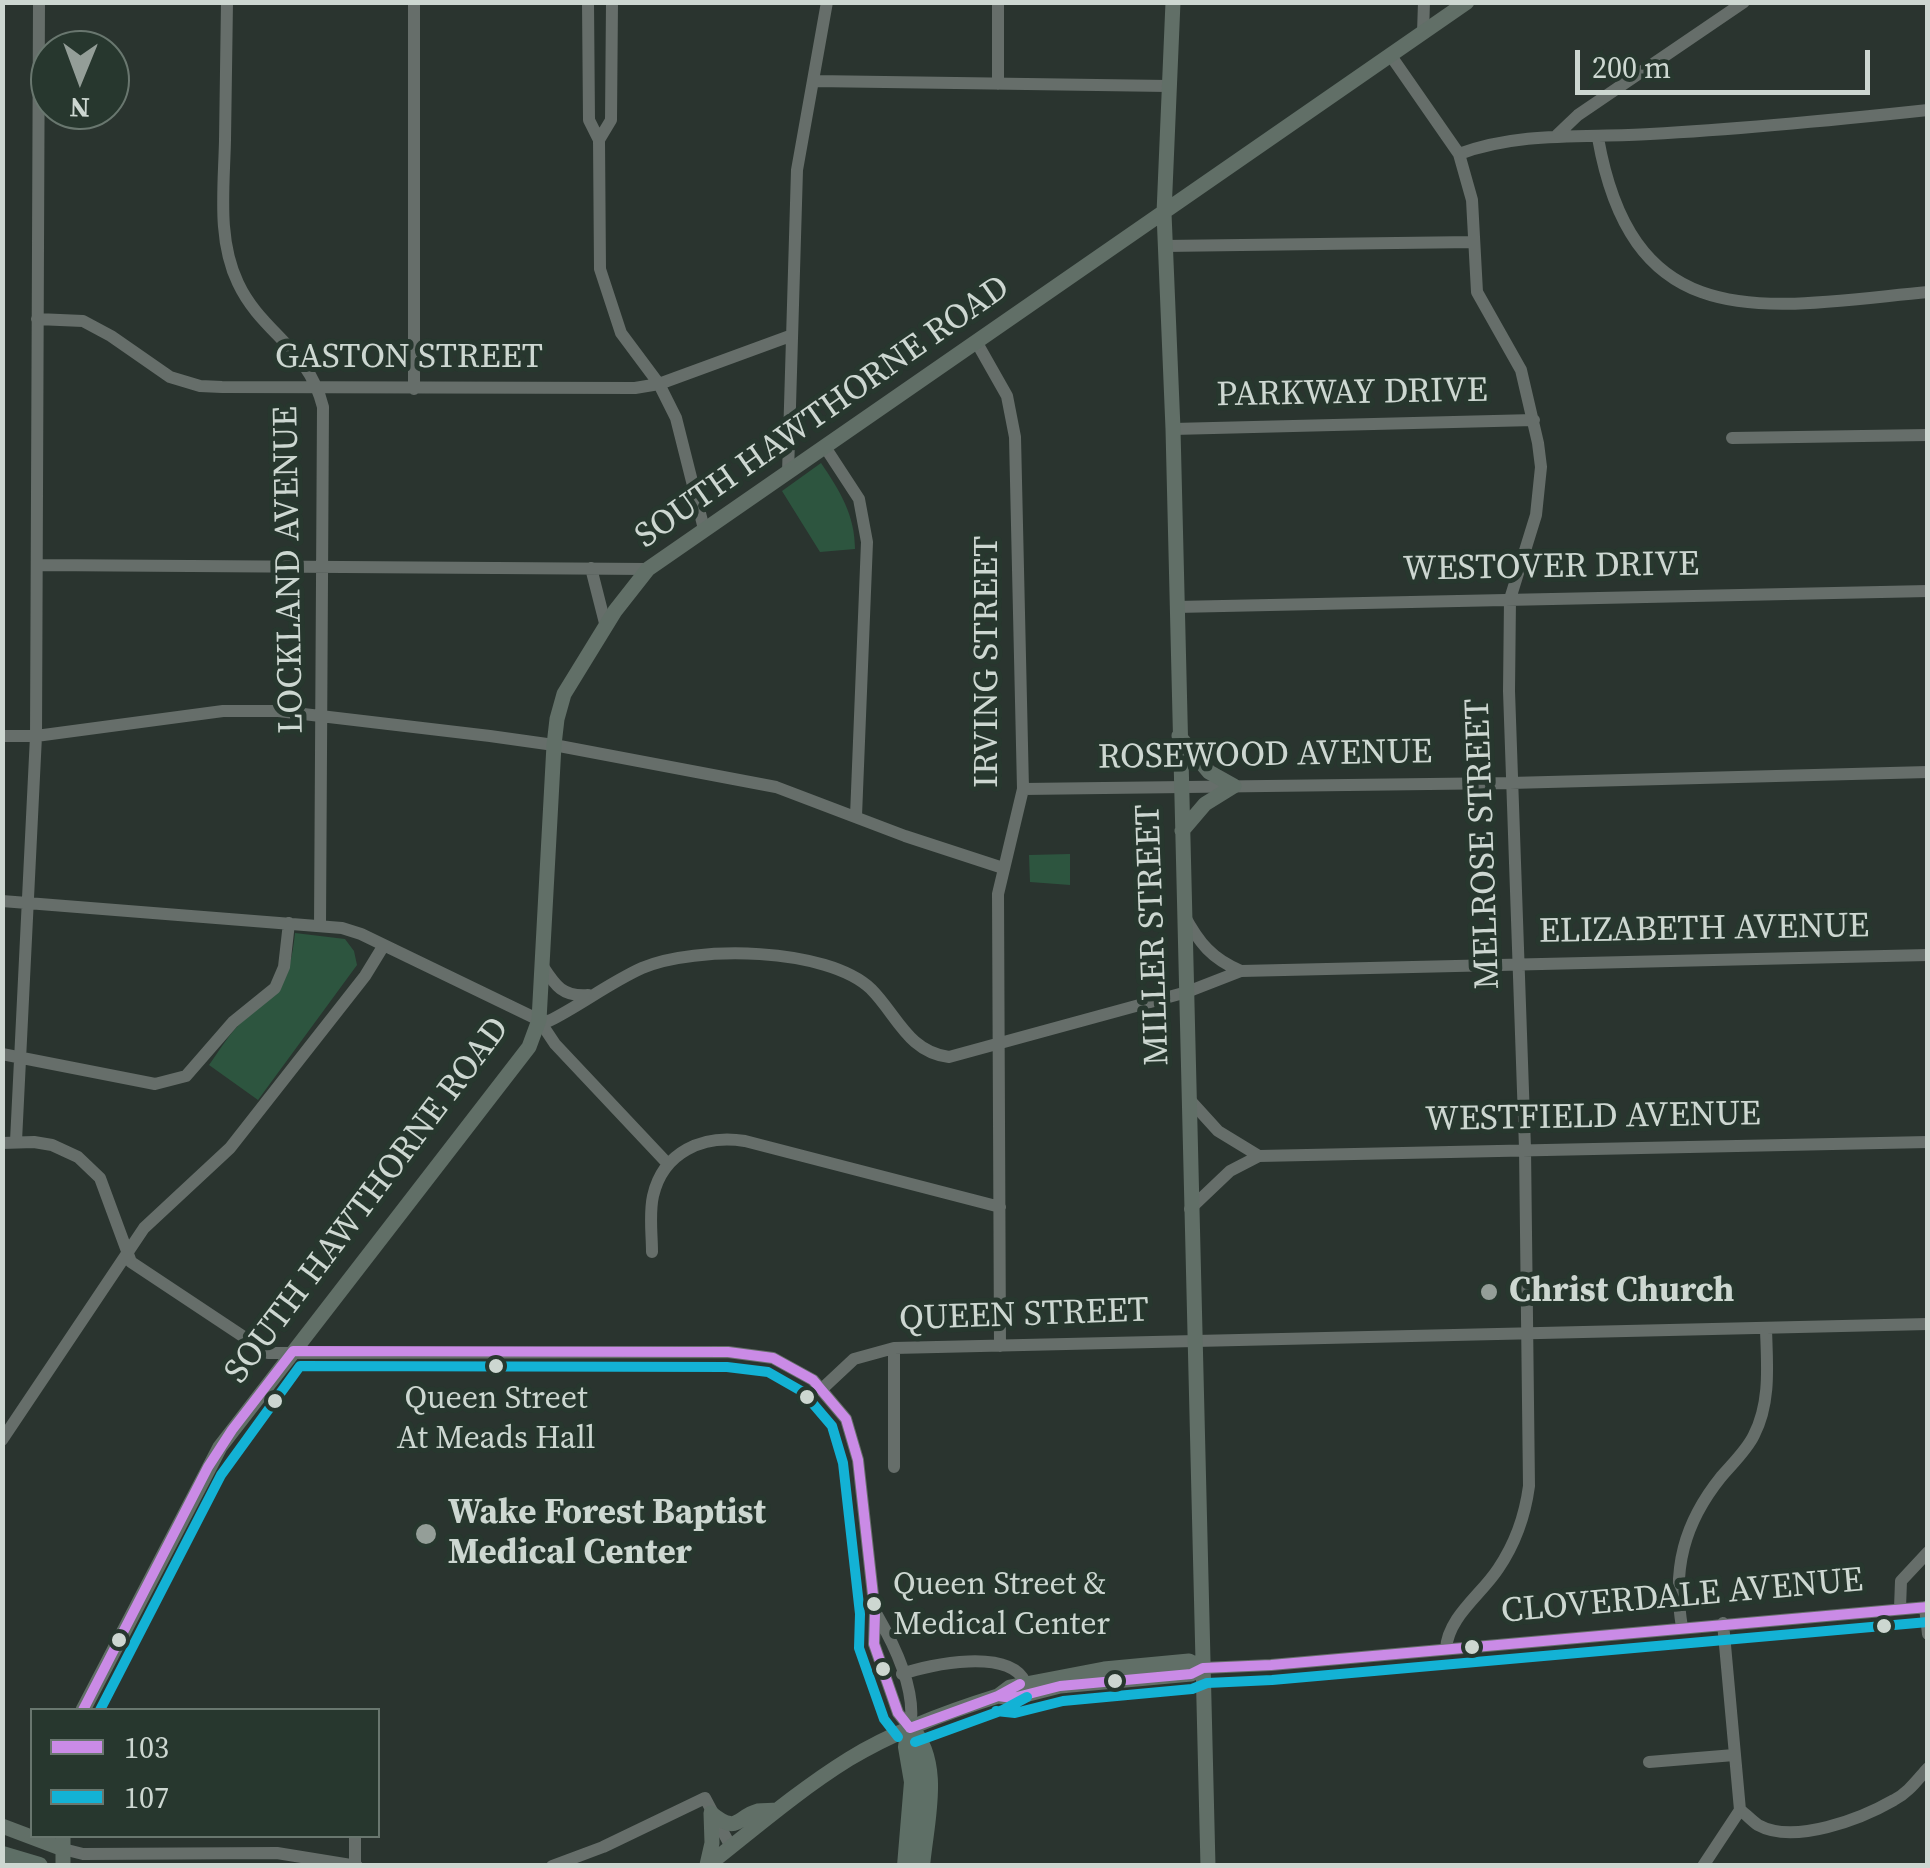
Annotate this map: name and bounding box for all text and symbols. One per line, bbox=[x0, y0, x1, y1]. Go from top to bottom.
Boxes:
north arrow bbox=[30, 30, 130, 130]
scale bar bbox=[1580, 30, 1875, 92]
text: 200 m bbox=[1592, 47, 1671, 88]
text: N bbox=[69, 89, 90, 127]
street label: SOUTH HAWTHORNE ROAD bbox=[628, 268, 1018, 558]
street label: GASTON STREET bbox=[275, 337, 543, 379]
street label: PARKWAY DRIVE bbox=[1216, 371, 1488, 417]
street label: LOCKLAND AVENUE bbox=[266, 406, 314, 734]
street label: IRVING STREET bbox=[967, 536, 1009, 788]
street label: WESTOVER DRIVE bbox=[1402, 544, 1700, 592]
street label: MELROSE STREET bbox=[1458, 698, 1510, 990]
street label: ROSEWOOD AVENUE bbox=[1098, 732, 1432, 780]
street label: MILLER STREET bbox=[1128, 803, 1180, 1067]
street label: ELIZABETH AVENUE bbox=[1538, 906, 1870, 954]
street label: SOUTH HAWTHORNE ROAD bbox=[217, 1010, 519, 1392]
street label: WESTFIELD AVENUE bbox=[1425, 1094, 1761, 1142]
place label: Christ Church bbox=[1509, 1271, 1734, 1313]
marker: Christ Church bbox=[1478, 1281, 1500, 1303]
street label: QUEEN STREET bbox=[898, 1291, 1150, 1341]
marker: Queen Street At Meads Hall bbox=[486, 1356, 506, 1376]
place label: Queen Street At Meads Hall bbox=[397, 1381, 595, 1456]
unlabelled marker bbox=[797, 1387, 817, 1407]
unlabelled marker bbox=[265, 1391, 285, 1411]
place label: Wake Forest Baptist Medical Center bbox=[448, 1493, 766, 1575]
marker: Wake Forest Baptist Medical Center bbox=[413, 1521, 439, 1547]
street label: CLOVERDALE AVENUE bbox=[1499, 1560, 1865, 1634]
place label: Queen Street & Medical Center bbox=[893, 1567, 1110, 1642]
marker: Queen Street & Medical Center bbox=[864, 1594, 884, 1614]
unlabelled marker bbox=[1874, 1616, 1894, 1636]
unlabelled marker bbox=[109, 1630, 129, 1650]
unlabelled marker bbox=[1462, 1637, 1482, 1657]
unlabelled marker bbox=[873, 1659, 893, 1679]
unlabelled marker bbox=[1105, 1671, 1125, 1691]
legend bbox=[30, 1708, 380, 1838]
text: 103 bbox=[124, 1727, 169, 1768]
text: 107 bbox=[124, 1777, 169, 1818]

